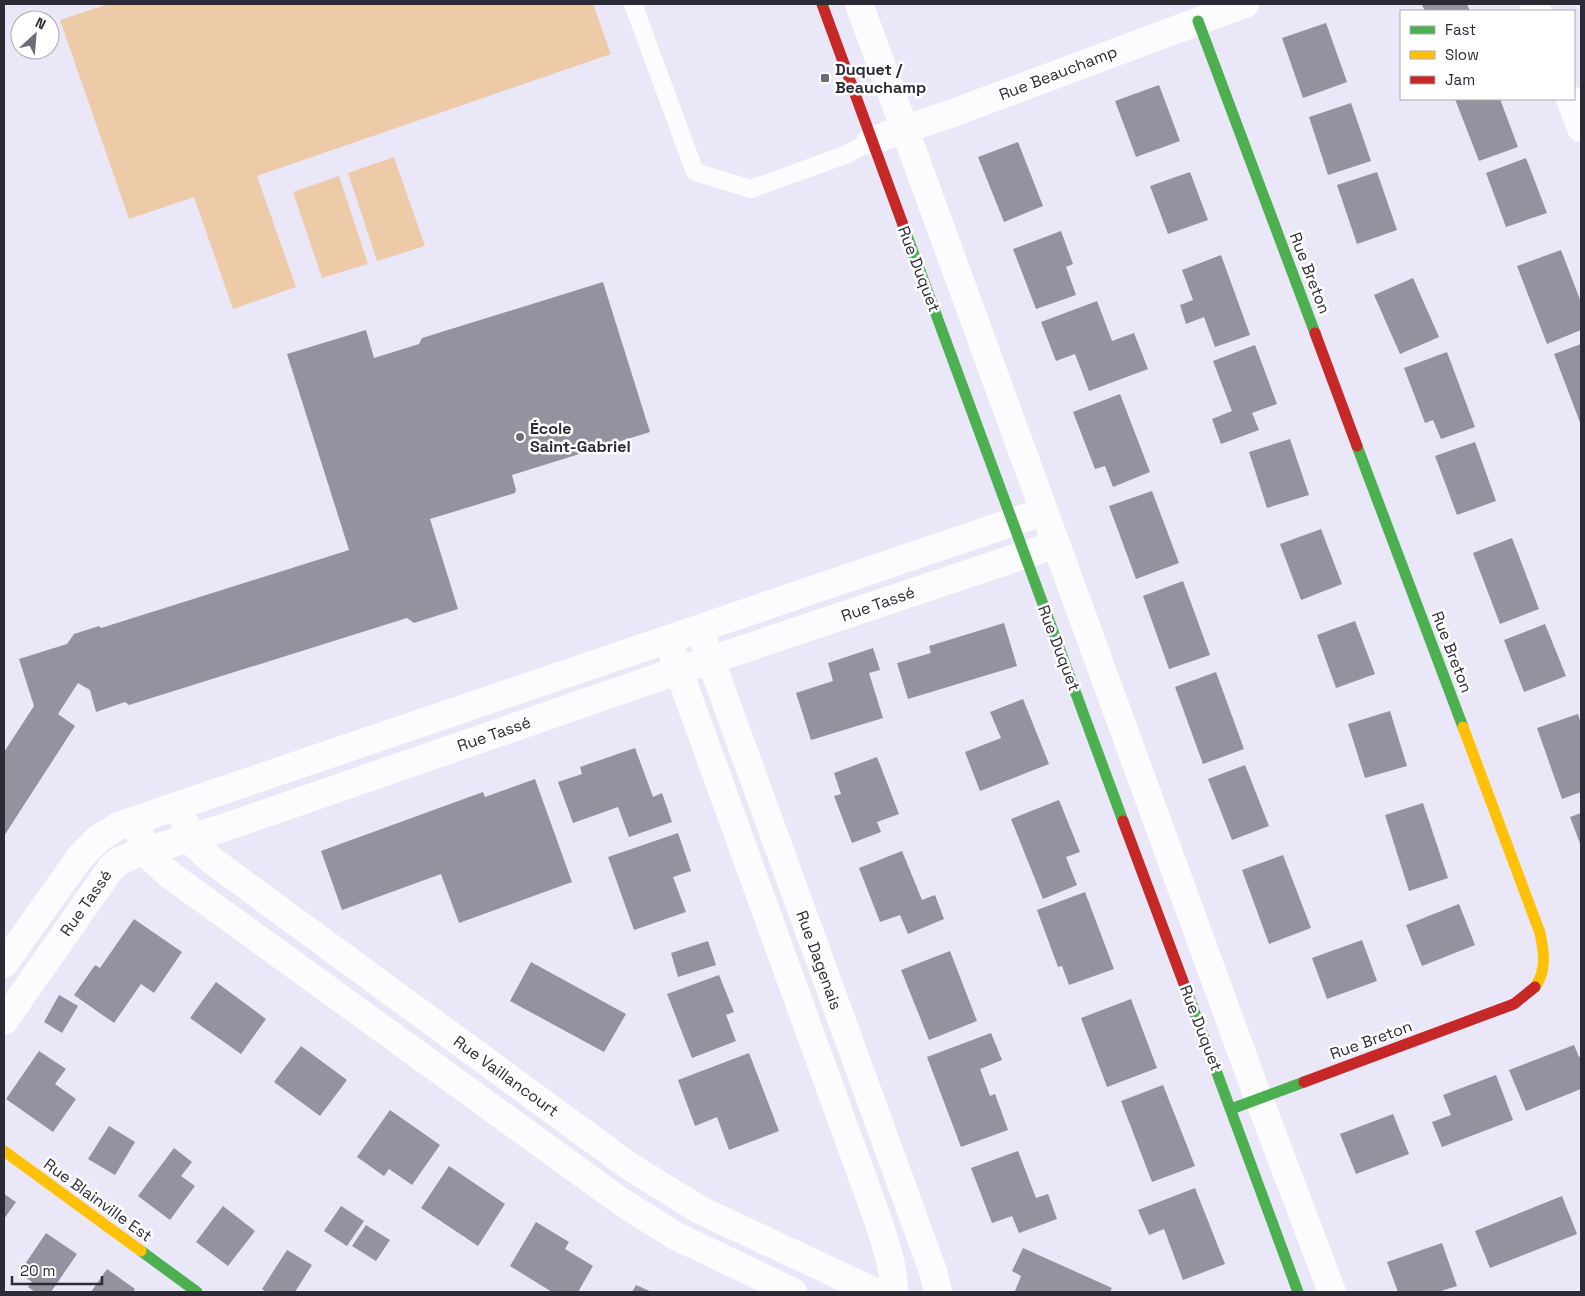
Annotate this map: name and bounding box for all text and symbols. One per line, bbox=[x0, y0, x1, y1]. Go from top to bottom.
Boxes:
north arrow bbox=[10, 10, 60, 60]
legend bbox=[1400, 10, 1575, 100]
text: N bbox=[33, 13, 49, 33]
text: Fast bbox=[1445, 20, 1476, 39]
street label: Rue Beauchamp bbox=[996, 41, 1120, 105]
text: Slow bbox=[1445, 45, 1479, 64]
place label: Duquet / Beauchamp bbox=[835, 59, 926, 98]
text: Jam bbox=[1445, 70, 1475, 89]
marker: Duquet / Beauchamp bbox=[819, 72, 831, 84]
street label: Rue Duquet bbox=[893, 223, 945, 315]
street label: Rue Breton bbox=[1285, 229, 1335, 317]
place label: École Saint-Gabriel bbox=[530, 418, 631, 457]
marker: École Saint-Gabriel bbox=[514, 431, 526, 443]
street label: Rue Tassé bbox=[838, 582, 918, 626]
street label: Rue Duquet bbox=[1033, 602, 1085, 694]
street label: Rue Breton bbox=[1427, 608, 1477, 696]
street label: Rue Tassé bbox=[454, 712, 534, 756]
street label: Rue Tassé bbox=[55, 866, 117, 940]
street label: Rue Dagenais bbox=[791, 907, 847, 1013]
street label: Rue Duquet bbox=[1175, 982, 1227, 1074]
street label: Rue Breton bbox=[1327, 1015, 1415, 1065]
street label: Rue Vaillancourt bbox=[449, 1031, 563, 1121]
street label: Rue Blainville Est bbox=[40, 1154, 156, 1246]
scale bar bbox=[12, 1254, 102, 1286]
text: 20 m bbox=[20, 1261, 55, 1280]

